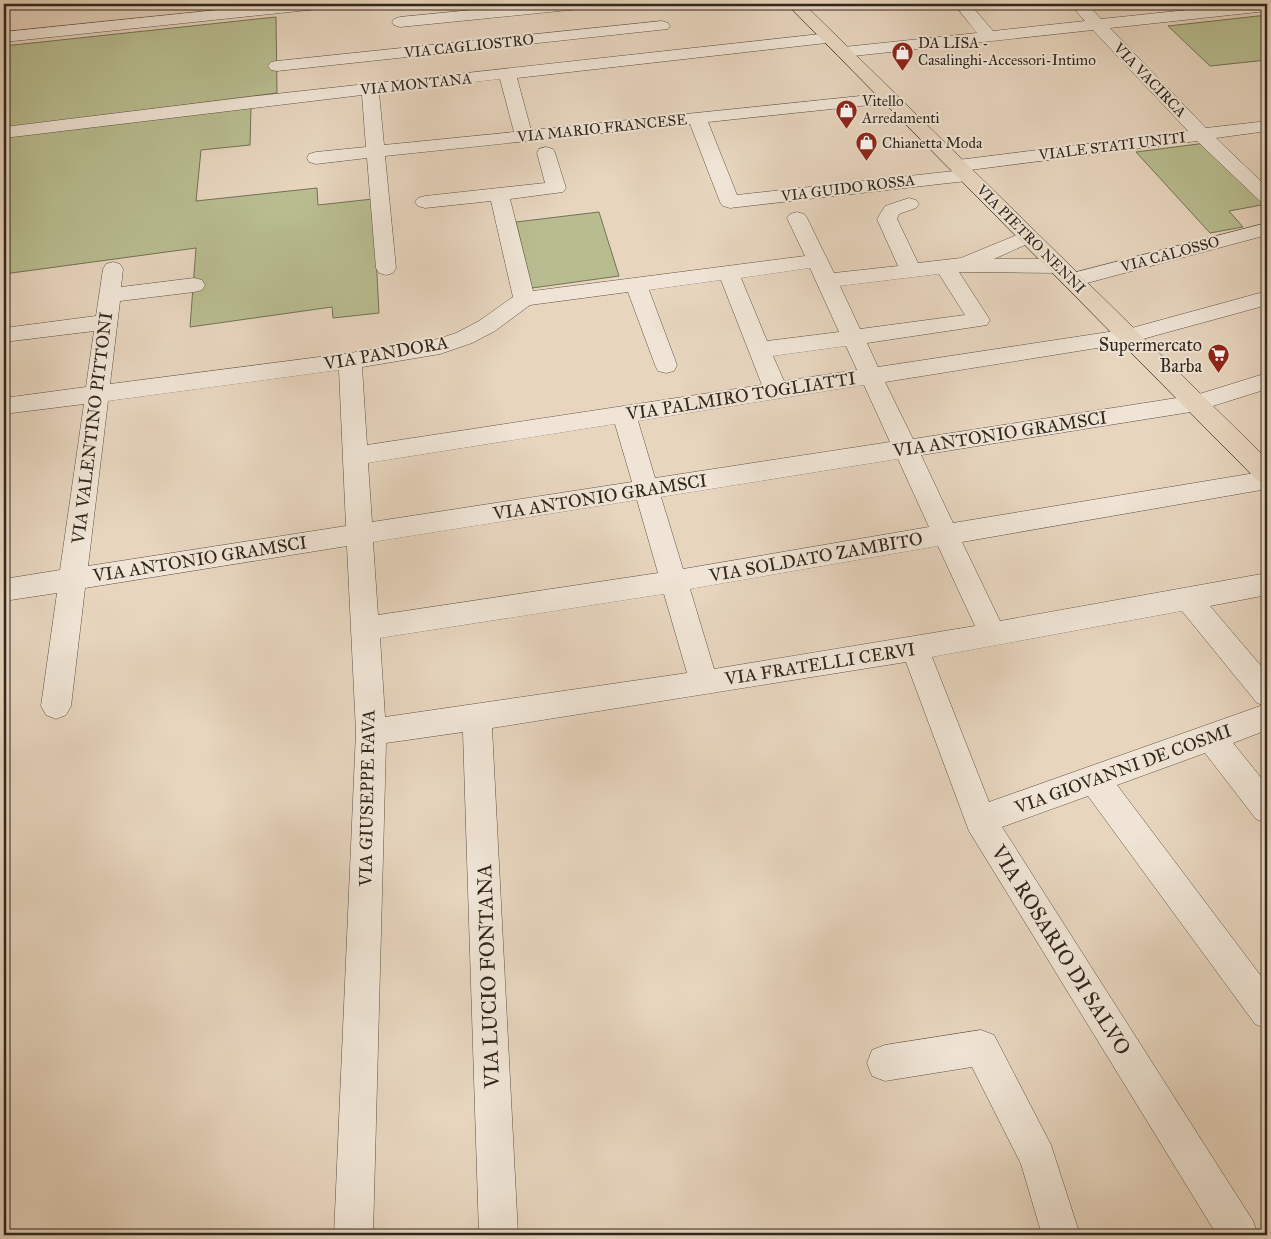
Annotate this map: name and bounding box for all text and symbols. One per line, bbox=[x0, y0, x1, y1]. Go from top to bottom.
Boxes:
street label: VIA CAGLIOSTRO bbox=[402, 30, 535, 62]
place label: DA LISA - Casalinghi-Accessori-Intimo bbox=[918, 34, 1096, 69]
street label: VIA VACIRCA bbox=[1109, 38, 1190, 121]
shop icon: DA LISA - Casalinghi-Accessori-Intimo bbox=[890, 40, 914, 71]
street label: VIA MONTANA bbox=[358, 69, 473, 99]
place label: Vitello Arredamenti bbox=[861, 92, 940, 127]
shop icon: Vitello Arredamenti bbox=[834, 98, 858, 129]
street label: VIA MARIO FRANCESE bbox=[515, 110, 688, 146]
street label: VIALE STATI UNITI bbox=[1036, 128, 1187, 164]
shop icon: Chianetta Moda bbox=[854, 131, 878, 162]
place label: Chianetta Moda bbox=[882, 134, 983, 152]
street label: VIA GUIDO ROSSA bbox=[779, 171, 916, 205]
street label: VIA PIETRO NENNI bbox=[972, 180, 1089, 297]
street label: VIA CALOSSO bbox=[1118, 232, 1221, 276]
street label: VIA VALENTINO PITTONI bbox=[67, 311, 117, 546]
street label: VIA PANDORA bbox=[321, 331, 450, 375]
place label: Supermercato Barba bbox=[1099, 334, 1202, 377]
supermarket icon: Supermercato Barba bbox=[1206, 343, 1230, 374]
street label: VIA PALMIRO TOGLIATTI bbox=[624, 367, 858, 425]
street label: VIA ANTONIO GRAMSCI bbox=[890, 406, 1109, 462]
street label: VIA ANTONIO GRAMSCI bbox=[490, 469, 709, 525]
street label: VIA SOLDATO ZAMBITO bbox=[707, 527, 924, 587]
street label: VIA ANTONIO GRAMSCI bbox=[90, 531, 309, 587]
street label: VIA FRATELLI CERVI bbox=[722, 638, 917, 690]
street label: VIA GIUSEPPE FAVA bbox=[354, 709, 380, 888]
street label: VIA GIOVANNI DE COSMI bbox=[1011, 719, 1235, 819]
street label: VIA ROSARIO DI SALVO bbox=[985, 839, 1136, 1060]
street label: VIA LUCIO FONTANA bbox=[471, 863, 505, 1090]

